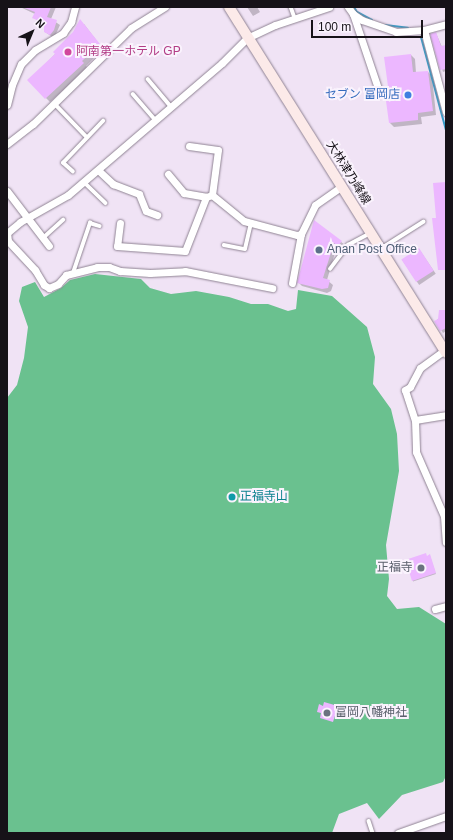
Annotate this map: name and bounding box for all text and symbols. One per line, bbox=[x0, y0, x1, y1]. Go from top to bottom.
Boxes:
north arrow bbox=[12, 12, 52, 52]
scale bar bbox=[313, 12, 425, 38]
text: N bbox=[33, 16, 47, 30]
text: 100 m bbox=[318, 20, 351, 34]
place label: 阿南第一ホテル GP bbox=[76, 45, 181, 59]
marker: 阿南第一ホテル GP bbox=[63, 47, 73, 57]
place label: セブン 富岡店 bbox=[325, 88, 400, 102]
marker: セブン 富岡店 bbox=[403, 90, 413, 100]
street label: 大林津乃峰線 bbox=[323, 139, 373, 207]
place label: Anan Post Office bbox=[327, 243, 417, 257]
marker: Anan Post Office bbox=[314, 245, 324, 255]
place label: 正福寺山 bbox=[240, 490, 288, 504]
marker: 正福寺山 bbox=[227, 492, 237, 502]
place label: 正福寺 bbox=[377, 561, 413, 575]
marker: 正福寺 bbox=[416, 563, 426, 573]
place label: 富岡八幡神社 bbox=[335, 706, 407, 720]
marker: 富岡八幡神社 bbox=[322, 708, 332, 718]

